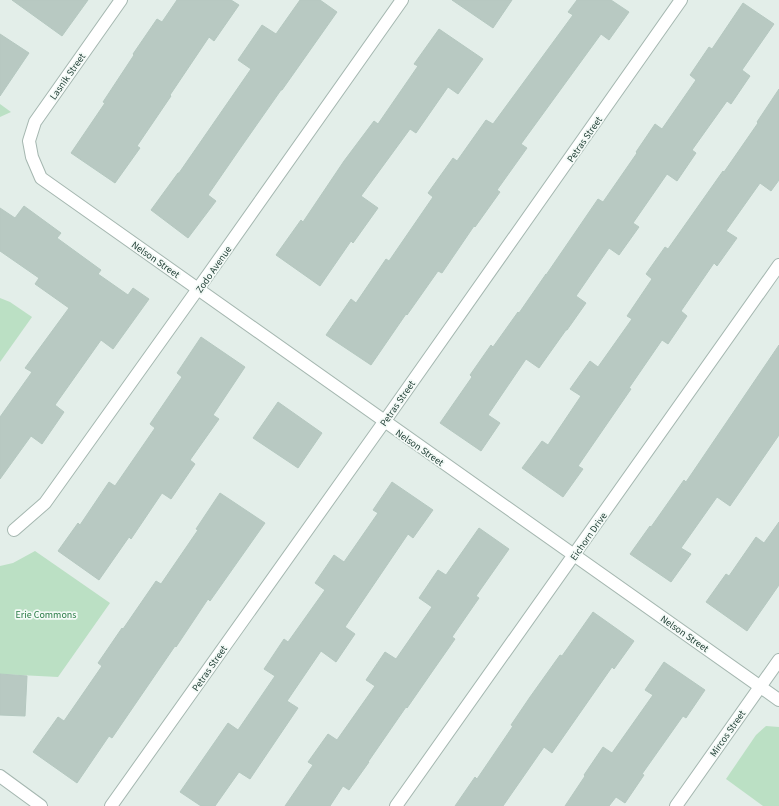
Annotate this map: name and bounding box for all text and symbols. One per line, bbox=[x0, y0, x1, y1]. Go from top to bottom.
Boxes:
street label: Lasnik Street bbox=[47, 50, 89, 103]
street label: Petras Street bbox=[564, 113, 606, 165]
street label: Nelson Street bbox=[128, 238, 183, 282]
street label: Zodo Avenue bbox=[192, 243, 235, 296]
street label: Petras Street bbox=[377, 377, 419, 429]
street label: Nelson Street bbox=[392, 426, 447, 470]
street label: Eichorn Drive bbox=[567, 510, 611, 563]
park label: Erie Commons bbox=[16, 608, 76, 622]
street label: Nelson Street bbox=[657, 612, 712, 656]
street label: Petras Street bbox=[189, 642, 231, 694]
street label: Mircos Street bbox=[707, 707, 749, 760]

